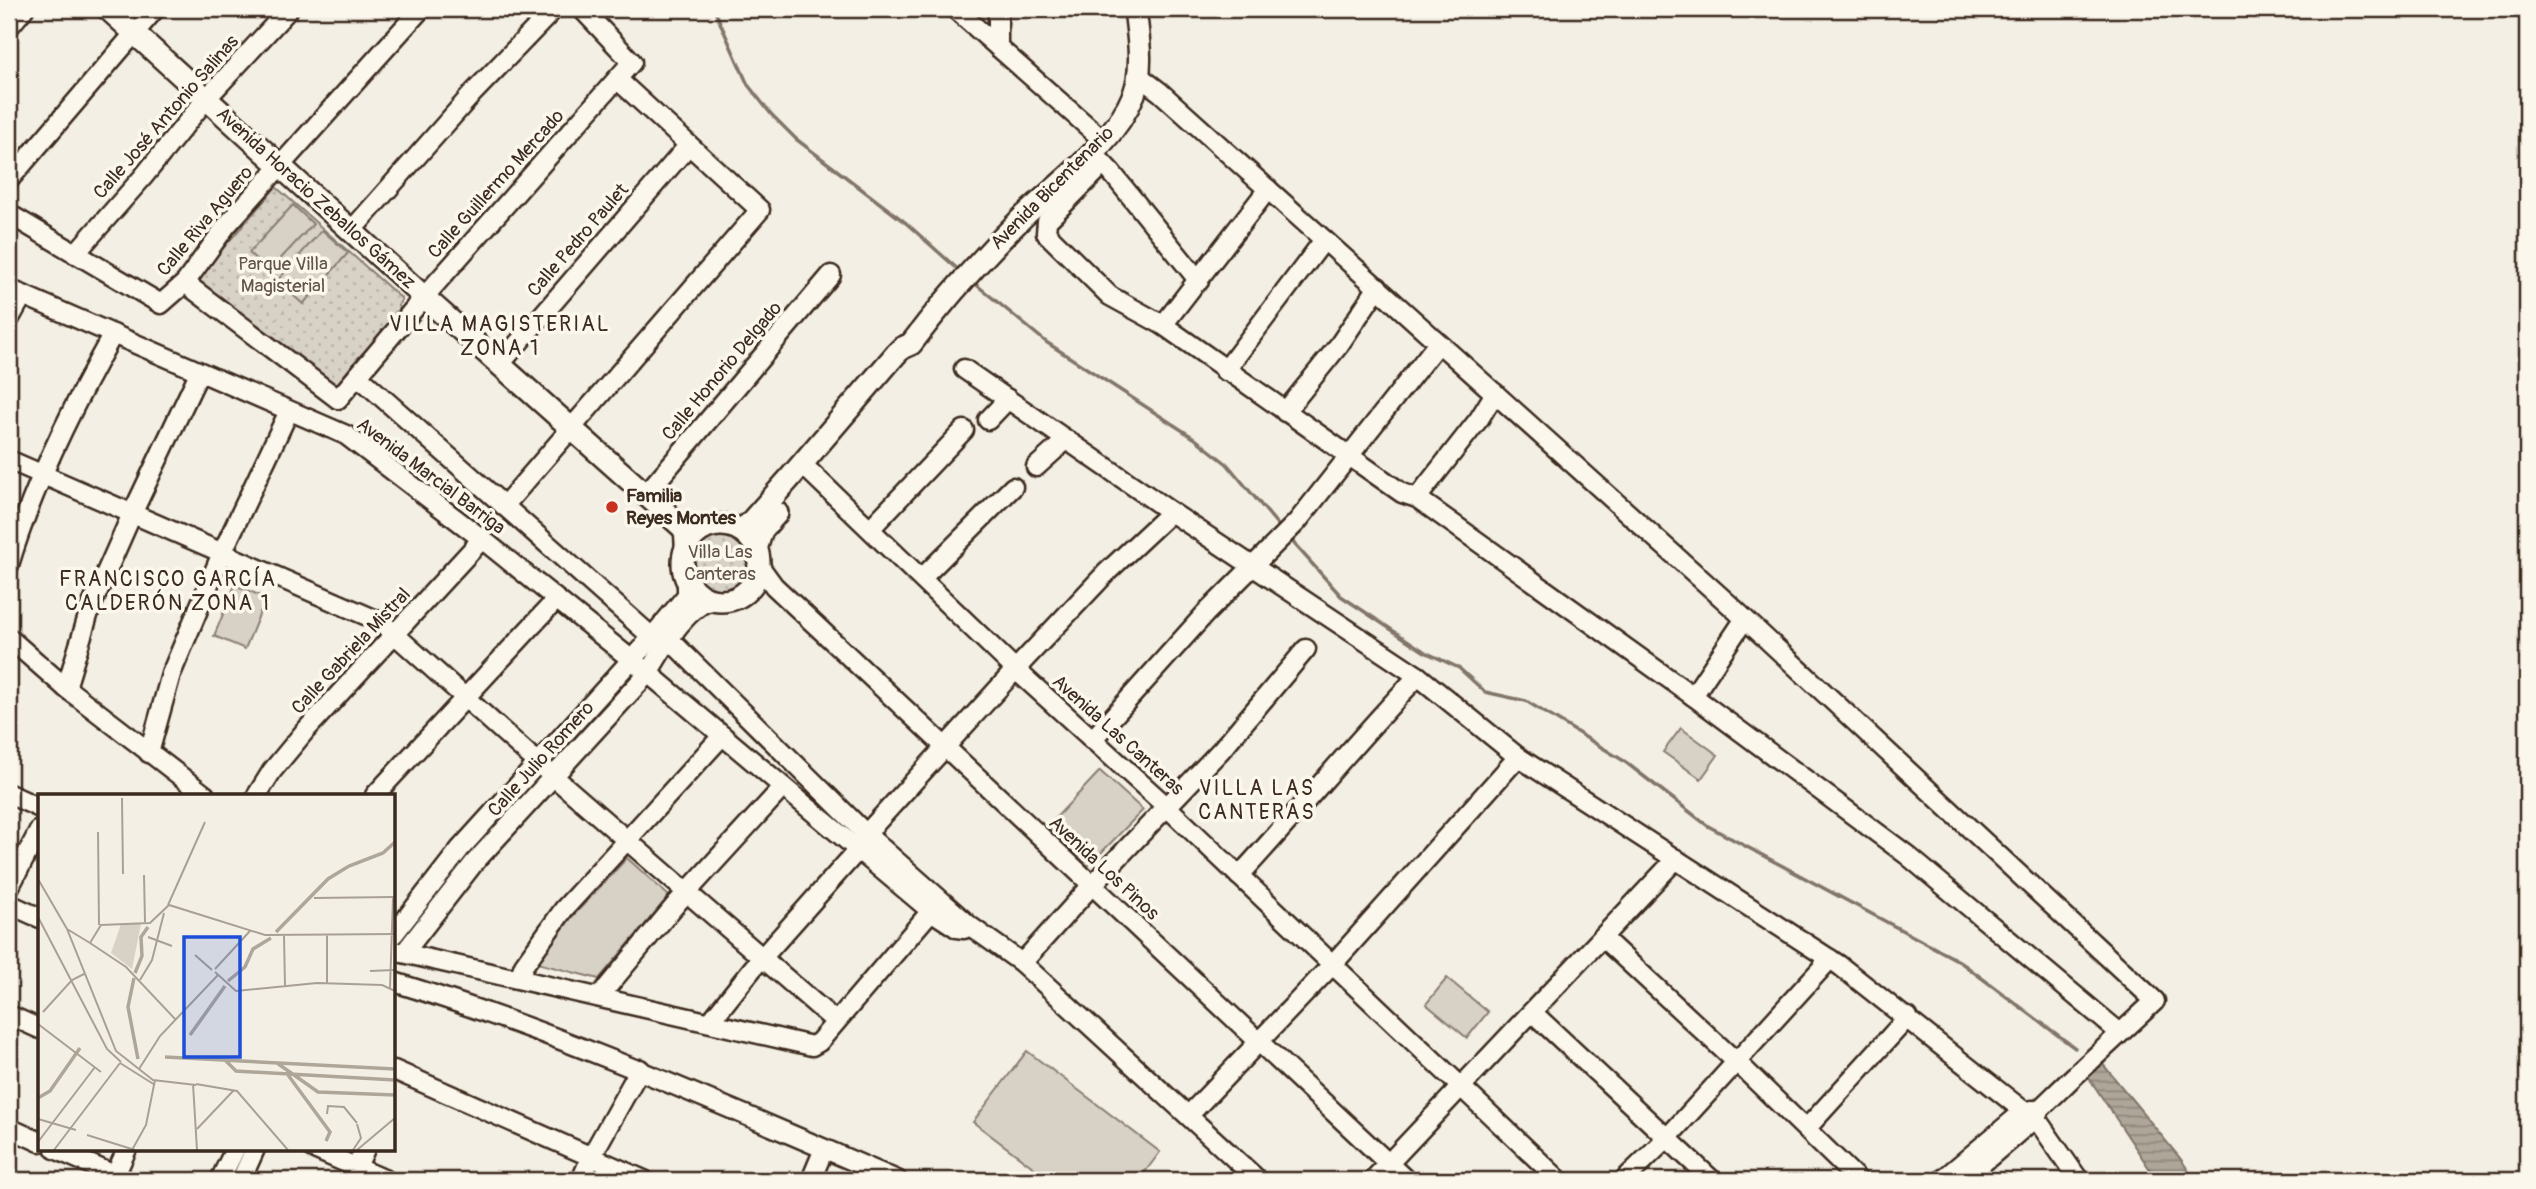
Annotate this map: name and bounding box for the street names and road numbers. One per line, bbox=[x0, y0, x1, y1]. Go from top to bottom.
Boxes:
street label: Calle José Antonio Salinas bbox=[88, 30, 244, 204]
street label: Avenida Horacio Zeballos Gámez bbox=[211, 102, 421, 294]
street label: Calle Guillermo Mercado bbox=[423, 104, 569, 264]
street label: Avenida Bicentenario bbox=[985, 121, 1119, 255]
street label: Calle Riva Aguero bbox=[152, 161, 258, 281]
street label: Calle Pedro Paulet bbox=[522, 178, 634, 302]
street label: Calle Honorio Delgado bbox=[657, 297, 787, 445]
street label: Avenida Marcial Barriga bbox=[352, 412, 510, 540]
street label: Calle Gabriela Mistral bbox=[286, 583, 416, 719]
street label: Avenida Las Canteras bbox=[1047, 670, 1189, 801]
street label: Calle Julio Romero bbox=[483, 696, 599, 822]
street label: Avenida Los Pinos bbox=[1044, 811, 1165, 926]

